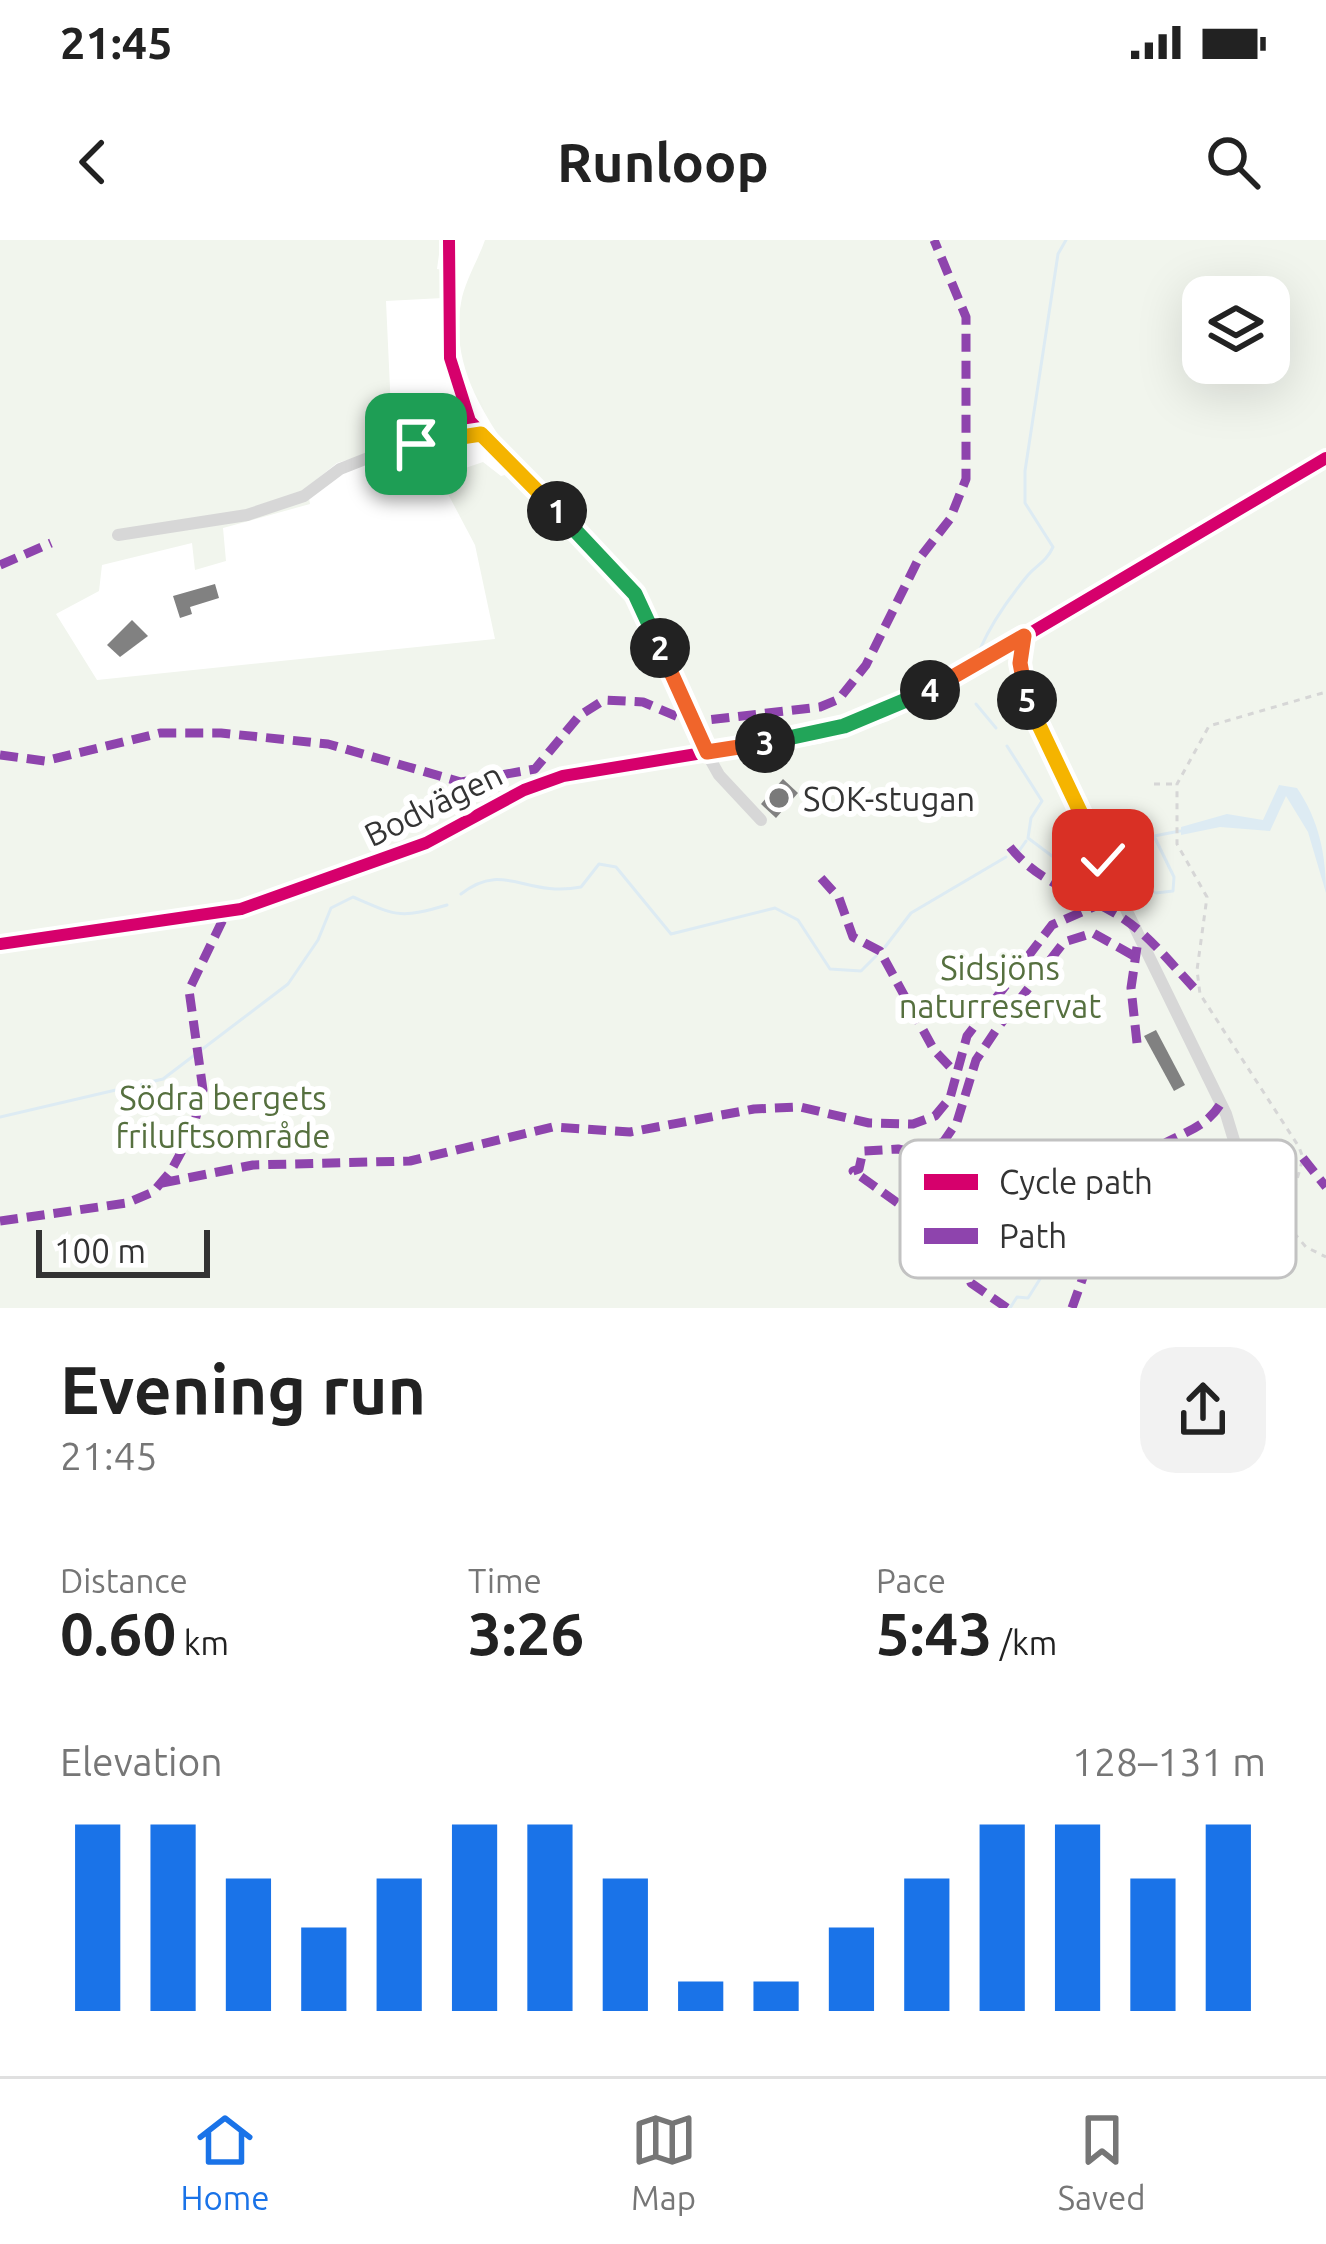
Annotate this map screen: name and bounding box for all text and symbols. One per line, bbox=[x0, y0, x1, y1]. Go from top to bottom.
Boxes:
text: 21:45 bbox=[60, 17, 173, 68]
icon: back bbox=[60, 129, 126, 195]
icon: search bbox=[1200, 129, 1266, 195]
text: Runloop bbox=[557, 132, 769, 192]
map controls bbox=[1182, 276, 1290, 384]
button: layers bbox=[1182, 276, 1290, 384]
pin bbox=[365, 393, 467, 495]
icon: arrive bbox=[383, 411, 449, 477]
pin: 1 bbox=[527, 481, 587, 541]
text: 1 bbox=[548, 492, 566, 529]
pin: 2 bbox=[630, 618, 690, 678]
text: 2 bbox=[651, 629, 669, 666]
pin: 4 bbox=[900, 660, 960, 720]
pin: 5 bbox=[997, 670, 1057, 730]
text: 4 bbox=[921, 671, 939, 708]
text: 5 bbox=[1018, 681, 1036, 718]
pin: 3 bbox=[735, 713, 795, 773]
text: 3 bbox=[756, 724, 774, 761]
street label: Bodvägen bbox=[358, 755, 508, 853]
place label: SOK-stugan bbox=[803, 780, 975, 817]
marker: SOK-stugan bbox=[766, 785, 792, 811]
pin bbox=[1052, 809, 1154, 911]
icon: check bbox=[1070, 827, 1136, 893]
park label: Sidsjöns naturreservat bbox=[899, 949, 1101, 1024]
park label: Södra bergets friluftsområde bbox=[115, 1079, 331, 1154]
legend bbox=[900, 1140, 1296, 1278]
text: Cycle path bbox=[999, 1163, 1153, 1200]
text: Path bbox=[999, 1217, 1067, 1254]
scale bar bbox=[36, 1224, 210, 1277]
text: 100 m bbox=[54, 1232, 146, 1269]
button: share bbox=[1140, 1347, 1266, 1473]
text: Evening run bbox=[60, 1352, 426, 1426]
text: 21:45 bbox=[60, 1434, 158, 1477]
text: Distance bbox=[60, 1562, 188, 1599]
text: Time bbox=[468, 1562, 542, 1599]
text: Pace bbox=[876, 1562, 946, 1599]
text: 0.60 bbox=[60, 1599, 176, 1666]
text: 3:26 bbox=[468, 1599, 584, 1666]
text: 5:43 bbox=[876, 1599, 992, 1666]
text: km bbox=[176, 1624, 229, 1661]
text: /km bbox=[992, 1624, 1057, 1661]
text: Elevation bbox=[60, 1740, 223, 1783]
text: 128–131 m bbox=[1072, 1740, 1266, 1783]
tab: Home bbox=[181, 2107, 270, 2216]
tab: Map bbox=[631, 2107, 697, 2216]
tab: Saved bbox=[1058, 2107, 1145, 2216]

